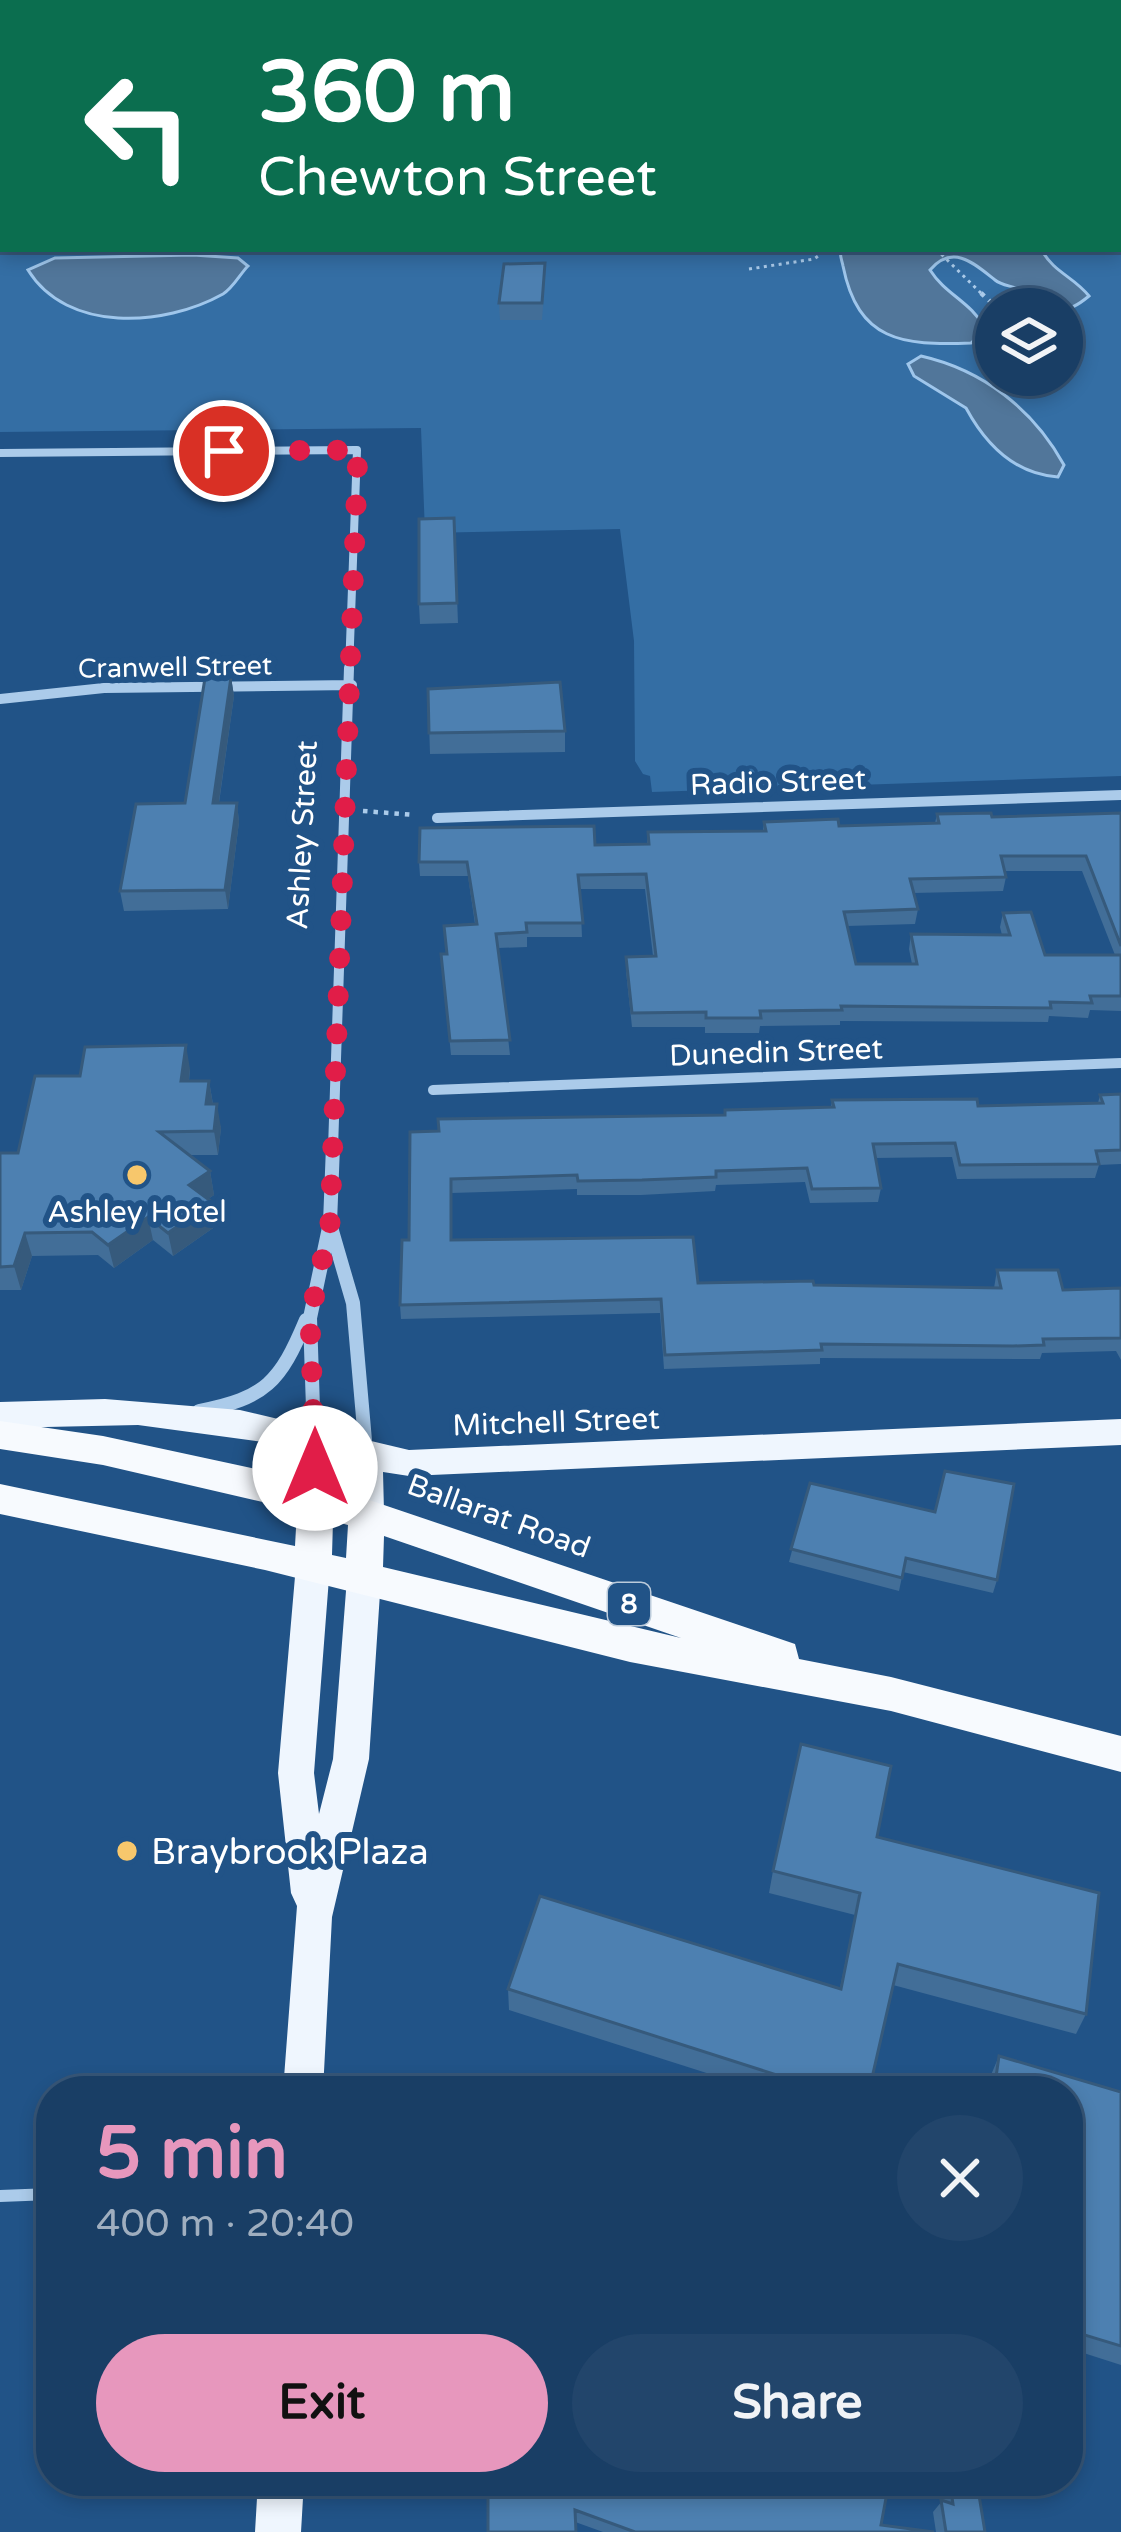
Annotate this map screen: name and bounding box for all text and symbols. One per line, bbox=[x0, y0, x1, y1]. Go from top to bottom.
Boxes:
text: 360 m bbox=[258, 43, 515, 144]
icon: left bbox=[60, 48, 216, 204]
text: Chewton Street bbox=[258, 145, 657, 210]
map controls bbox=[975, 288, 1083, 396]
button: layers bbox=[975, 288, 1083, 396]
pin bbox=[173, 400, 275, 502]
icon: arrive bbox=[191, 418, 257, 484]
street label: Cranwell Street bbox=[78, 649, 272, 686]
street label: Ashley Street bbox=[279, 740, 326, 930]
street label: Radio Street bbox=[689, 761, 867, 804]
street label: Dunedin Street bbox=[668, 1030, 884, 1075]
marker: Ashley Hotel bbox=[124, 1162, 150, 1188]
place label: Ashley Hotel bbox=[47, 1194, 227, 1231]
street label: Mitchell Street bbox=[452, 1400, 660, 1445]
position arrow bbox=[252, 1405, 378, 1531]
street label: Ballarat Road bbox=[402, 1466, 595, 1567]
road number: 8 bbox=[608, 1583, 650, 1625]
place label: Braybrook Plaza bbox=[151, 1831, 429, 1874]
marker: Braybrook Plaza bbox=[114, 1838, 140, 1864]
text: 5 min bbox=[96, 2111, 288, 2198]
button: close bbox=[897, 2115, 1023, 2241]
text: 400 m · 20:40 bbox=[96, 2200, 354, 2247]
button: Exit bbox=[96, 2334, 548, 2472]
button: Share bbox=[572, 2334, 1023, 2472]

